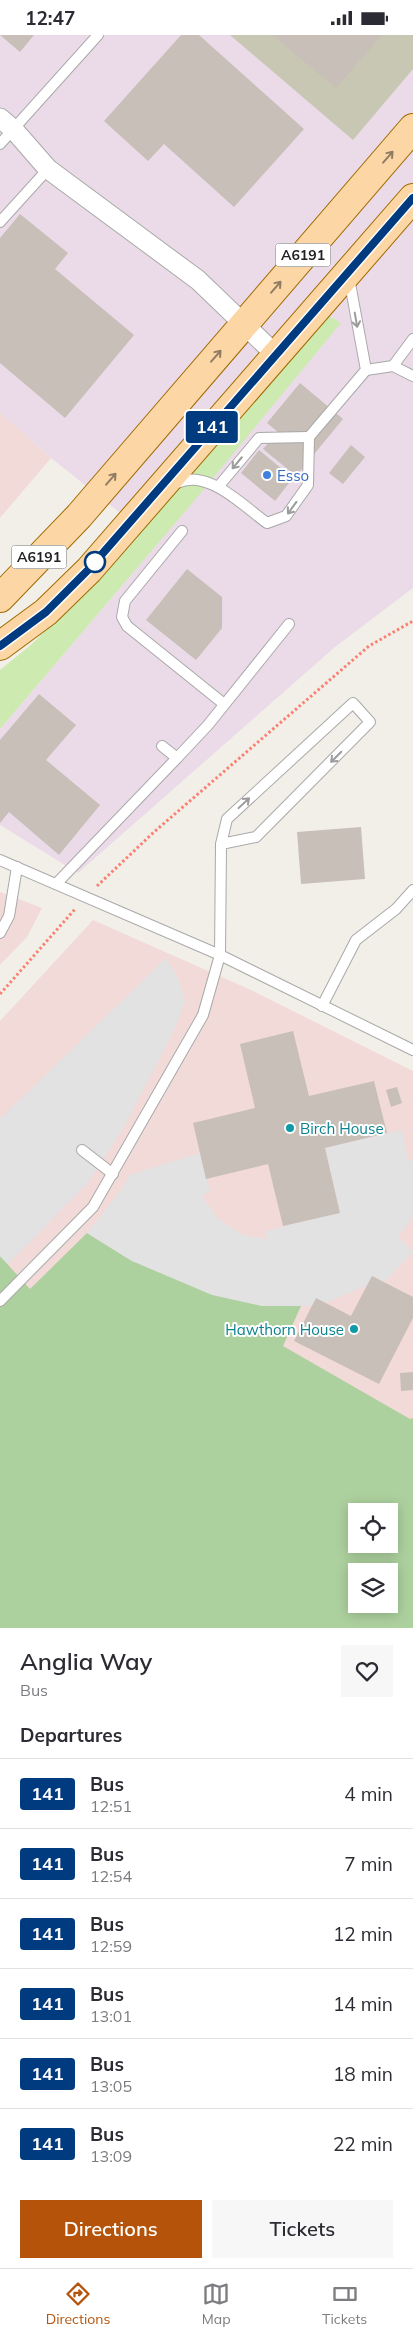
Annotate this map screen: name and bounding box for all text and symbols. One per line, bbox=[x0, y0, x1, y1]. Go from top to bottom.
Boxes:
text: 12:47 bbox=[25, 6, 75, 30]
one-way arrow bbox=[382, 151, 393, 164]
road number: A6191 bbox=[276, 243, 330, 267]
one-way arrow bbox=[270, 280, 282, 293]
one-way arrow bbox=[352, 312, 362, 328]
one-way arrow bbox=[211, 350, 222, 363]
line badge: 141 bbox=[183, 411, 241, 443]
text: 141 bbox=[196, 415, 228, 438]
one-way arrow bbox=[232, 457, 243, 470]
place label: Esso bbox=[277, 466, 309, 485]
marker: Esso bbox=[261, 469, 273, 481]
one-way arrow bbox=[105, 473, 116, 486]
one-way arrow bbox=[286, 501, 297, 514]
road number: A6191 bbox=[12, 546, 66, 569]
unlabelled marker bbox=[84, 551, 106, 573]
one-way arrow bbox=[330, 751, 342, 763]
one-way arrow bbox=[238, 797, 251, 809]
place label: Birch House bbox=[300, 1119, 384, 1138]
marker: Birch House bbox=[284, 1122, 296, 1134]
place label: Hawthorn House bbox=[225, 1320, 344, 1339]
marker: Hawthorn House bbox=[348, 1323, 360, 1335]
map controls bbox=[348, 1503, 398, 1613]
button: locate bbox=[348, 1503, 398, 1553]
button: layers bbox=[348, 1563, 398, 1613]
button: heart bbox=[341, 1645, 393, 1697]
text: Anglia Way bbox=[20, 1646, 152, 1676]
text: Bus bbox=[20, 1680, 48, 1700]
text: Departures bbox=[20, 1723, 122, 1747]
text: Bus bbox=[90, 1772, 124, 1796]
text: 141 bbox=[31, 1782, 64, 1805]
text: 4 min bbox=[344, 1782, 393, 1806]
text: 12:51 bbox=[90, 1796, 132, 1816]
text: Bus bbox=[90, 1842, 124, 1866]
text: 141 bbox=[31, 1852, 64, 1875]
text: 7 min bbox=[344, 1852, 393, 1876]
text: 12:54 bbox=[90, 1866, 132, 1886]
text: Bus bbox=[90, 1912, 124, 1936]
text: 141 bbox=[31, 1922, 64, 1945]
text: 12 min bbox=[333, 1922, 393, 1946]
text: 12:59 bbox=[90, 1936, 132, 1956]
text: Bus bbox=[90, 1982, 124, 2006]
text: 141 bbox=[31, 1992, 64, 2015]
text: 14 min bbox=[333, 1992, 393, 2016]
text: 13:01 bbox=[90, 2006, 132, 2026]
text: Bus bbox=[90, 2052, 124, 2076]
text: 141 bbox=[31, 2062, 64, 2085]
text: 18 min bbox=[333, 2062, 393, 2086]
text: 13:05 bbox=[90, 2076, 132, 2096]
text: Bus bbox=[90, 2122, 124, 2146]
text: 141 bbox=[31, 2132, 64, 2155]
text: 22 min bbox=[333, 2132, 393, 2156]
text: 13:09 bbox=[90, 2146, 132, 2166]
button: Directions bbox=[20, 2200, 202, 2258]
button: Tickets bbox=[212, 2200, 393, 2258]
tab: Directions bbox=[46, 2280, 110, 2328]
tab: Map bbox=[202, 2280, 231, 2328]
tab: Tickets bbox=[322, 2280, 367, 2328]

